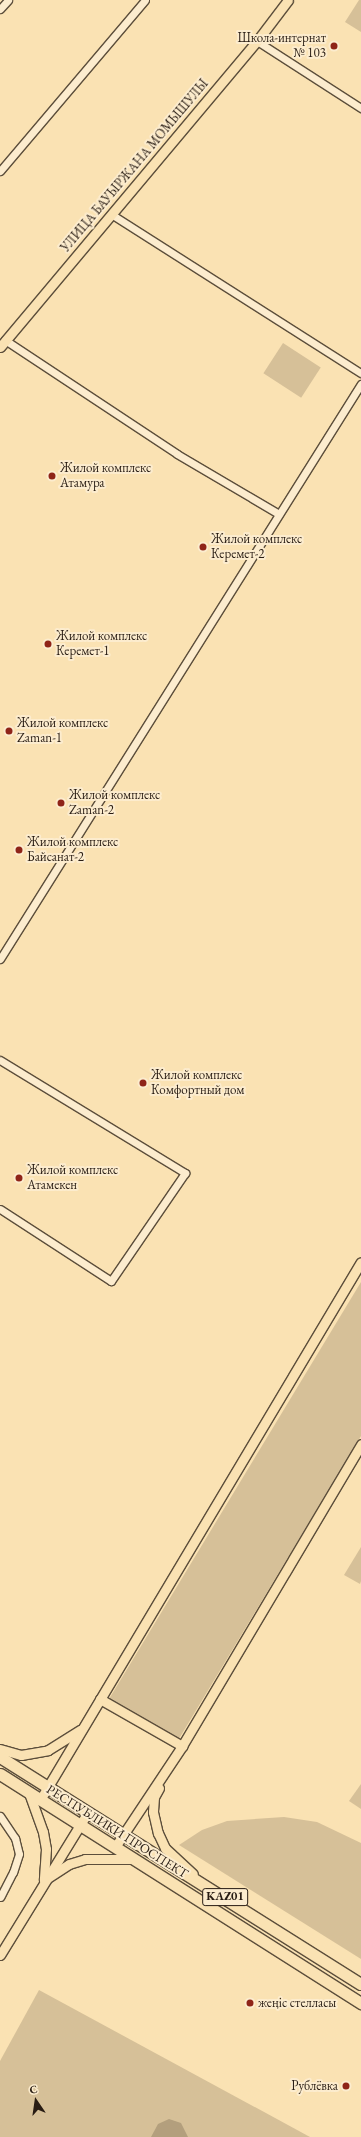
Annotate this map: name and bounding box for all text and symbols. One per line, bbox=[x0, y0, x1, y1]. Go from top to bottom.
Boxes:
place label: Школа-интернат № 103 bbox=[237, 31, 326, 62]
marker: Школа-интернат № 103 bbox=[329, 41, 339, 51]
street label: УЛИЦА БАУЫРЖАНА МОМЫШУЛЫ bbox=[58, 76, 212, 256]
place label: Жилой комплекс Атамура bbox=[60, 461, 151, 492]
marker: Жилой комплекс Атамура bbox=[47, 471, 57, 481]
place label: Жилой комплекс Керемет-2 bbox=[211, 532, 302, 563]
marker: Жилой комплекс Керемет-2 bbox=[198, 542, 208, 552]
place label: Жилой комплекс Керемет-1 bbox=[56, 629, 147, 660]
marker: Жилой комплекс Керемет-1 bbox=[43, 639, 53, 649]
place label: Жилой комплекс Zaman-1 bbox=[17, 716, 108, 747]
marker: Жилой комплекс Zaman-1 bbox=[4, 726, 14, 736]
place label: Жилой комплекс Zaman-2 bbox=[69, 788, 160, 819]
marker: Жилой комплекс Zaman-2 bbox=[56, 798, 66, 808]
place label: Жилой комплекс Байсанат-2 bbox=[27, 835, 118, 866]
marker: Жилой комплекс Байсанат-2 bbox=[14, 845, 24, 855]
place label: Жилой комплекс Комфортный дом bbox=[151, 1068, 244, 1099]
marker: Жилой комплекс Комфортный дом bbox=[138, 1078, 148, 1088]
place label: Жилой комплекс Атамекен bbox=[27, 1163, 118, 1194]
marker: Жилой комплекс Атамекен bbox=[14, 1173, 24, 1183]
street label: РЕСПУБЛИКИ ПРОСПЕКТ bbox=[43, 1782, 191, 1882]
road number: KАZ01 bbox=[202, 1887, 248, 1907]
place label: жеңіс стелласы bbox=[258, 1995, 336, 2011]
marker: жеңіс стелласы bbox=[245, 1998, 255, 2008]
place label: Рублёвка bbox=[291, 2078, 338, 2094]
north arrow bbox=[16, 2081, 56, 2121]
marker: Рублёвка bbox=[341, 2081, 351, 2091]
text: С bbox=[28, 2082, 39, 2097]

